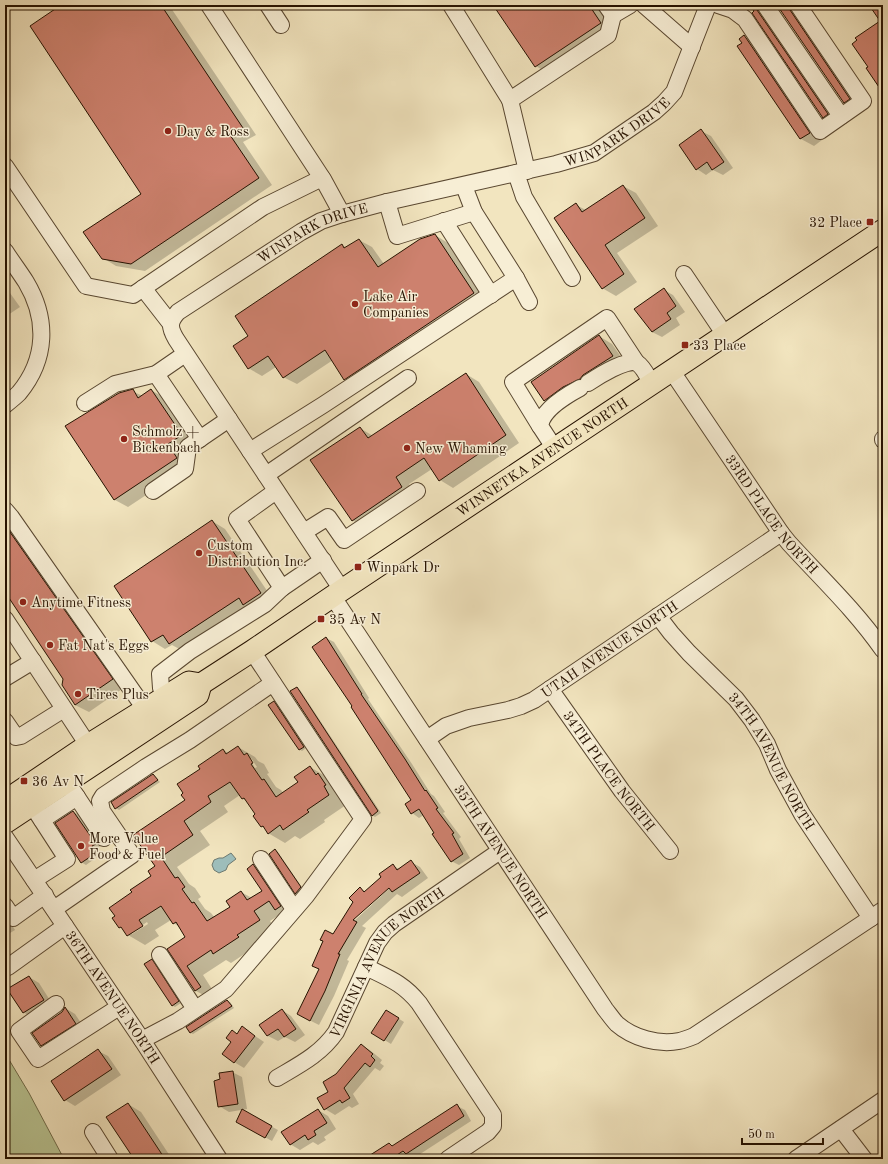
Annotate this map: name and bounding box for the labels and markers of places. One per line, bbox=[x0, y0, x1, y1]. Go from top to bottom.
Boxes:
place label: Day & Ross bbox=[176, 125, 249, 139]
marker: Day & Ross bbox=[163, 126, 173, 136]
place label: 32 Place bbox=[809, 216, 862, 230]
marker: 32 Place bbox=[865, 217, 875, 227]
place label: Lake Air Companies bbox=[363, 290, 428, 320]
marker: Lake Air Companies bbox=[350, 299, 360, 309]
place label: 33 Place bbox=[693, 339, 746, 353]
marker: 33 Place bbox=[680, 340, 690, 350]
place label: Schmolz + Bickenbach bbox=[132, 425, 201, 455]
marker: Schmolz + Bickenbach bbox=[119, 434, 129, 444]
place label: New Whaming bbox=[415, 442, 507, 456]
marker: New Whaming bbox=[402, 443, 412, 453]
place label: Custom Distribution Inc. bbox=[207, 539, 307, 569]
marker: Custom Distribution Inc. bbox=[194, 548, 204, 558]
place label: Winpark Dr bbox=[366, 561, 440, 575]
marker: Winpark Dr bbox=[353, 562, 363, 572]
place label: Anytime Fitness bbox=[31, 596, 131, 610]
marker: Anytime Fitness bbox=[18, 597, 28, 607]
place label: 35 Av N bbox=[329, 613, 381, 627]
marker: 35 Av N bbox=[316, 614, 326, 624]
place label: Fat Nat's Eggs bbox=[58, 639, 149, 653]
marker: Fat Nat's Eggs bbox=[45, 640, 55, 650]
place label: Tires Plus bbox=[86, 688, 149, 702]
marker: Tires Plus bbox=[73, 689, 83, 699]
place label: 36 Av N bbox=[32, 775, 84, 789]
marker: 36 Av N bbox=[19, 776, 29, 786]
place label: More Value Food & Fuel bbox=[89, 832, 165, 862]
marker: More Value Food & Fuel bbox=[76, 841, 86, 851]

